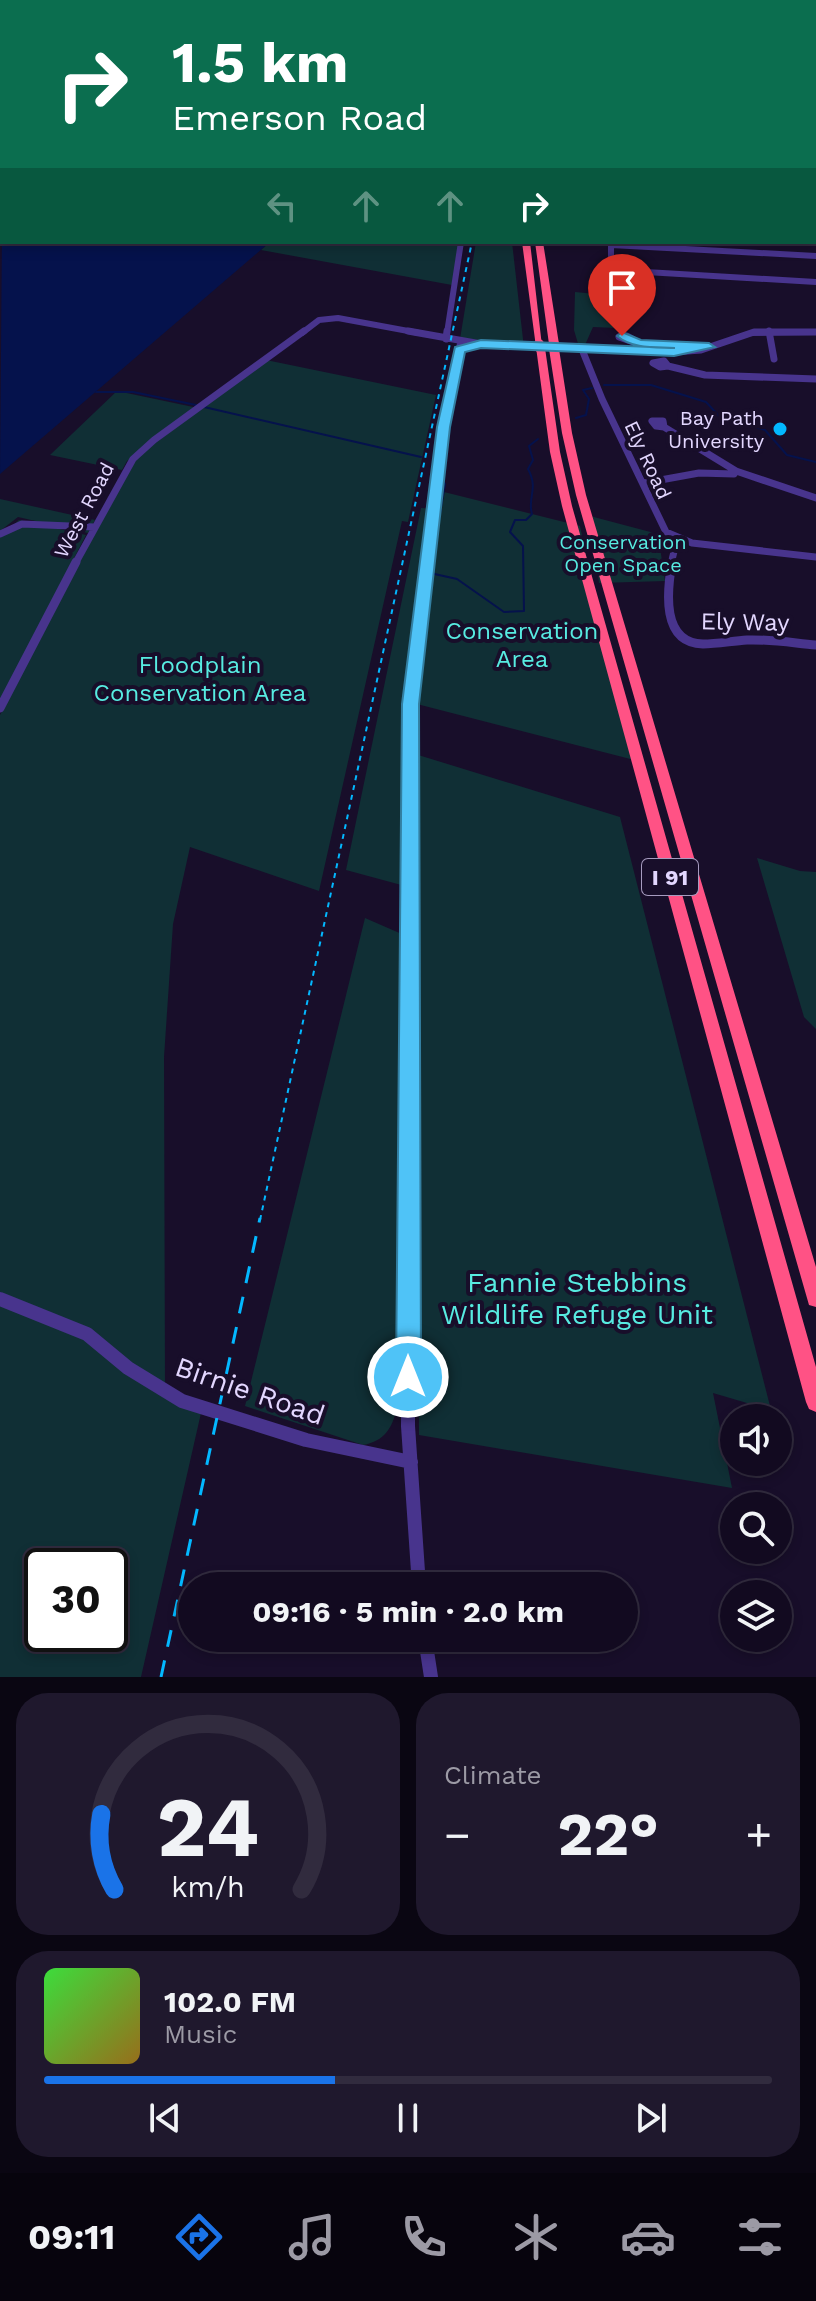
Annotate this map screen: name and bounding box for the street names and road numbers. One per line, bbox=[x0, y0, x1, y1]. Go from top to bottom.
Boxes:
street label: Ely Road bbox=[619, 417, 677, 503]
street label: West Road bbox=[49, 458, 119, 562]
street label: Ely Way bbox=[700, 607, 790, 637]
road number: I 91 bbox=[642, 859, 698, 895]
street label: Birnie Road bbox=[171, 1350, 329, 1432]

